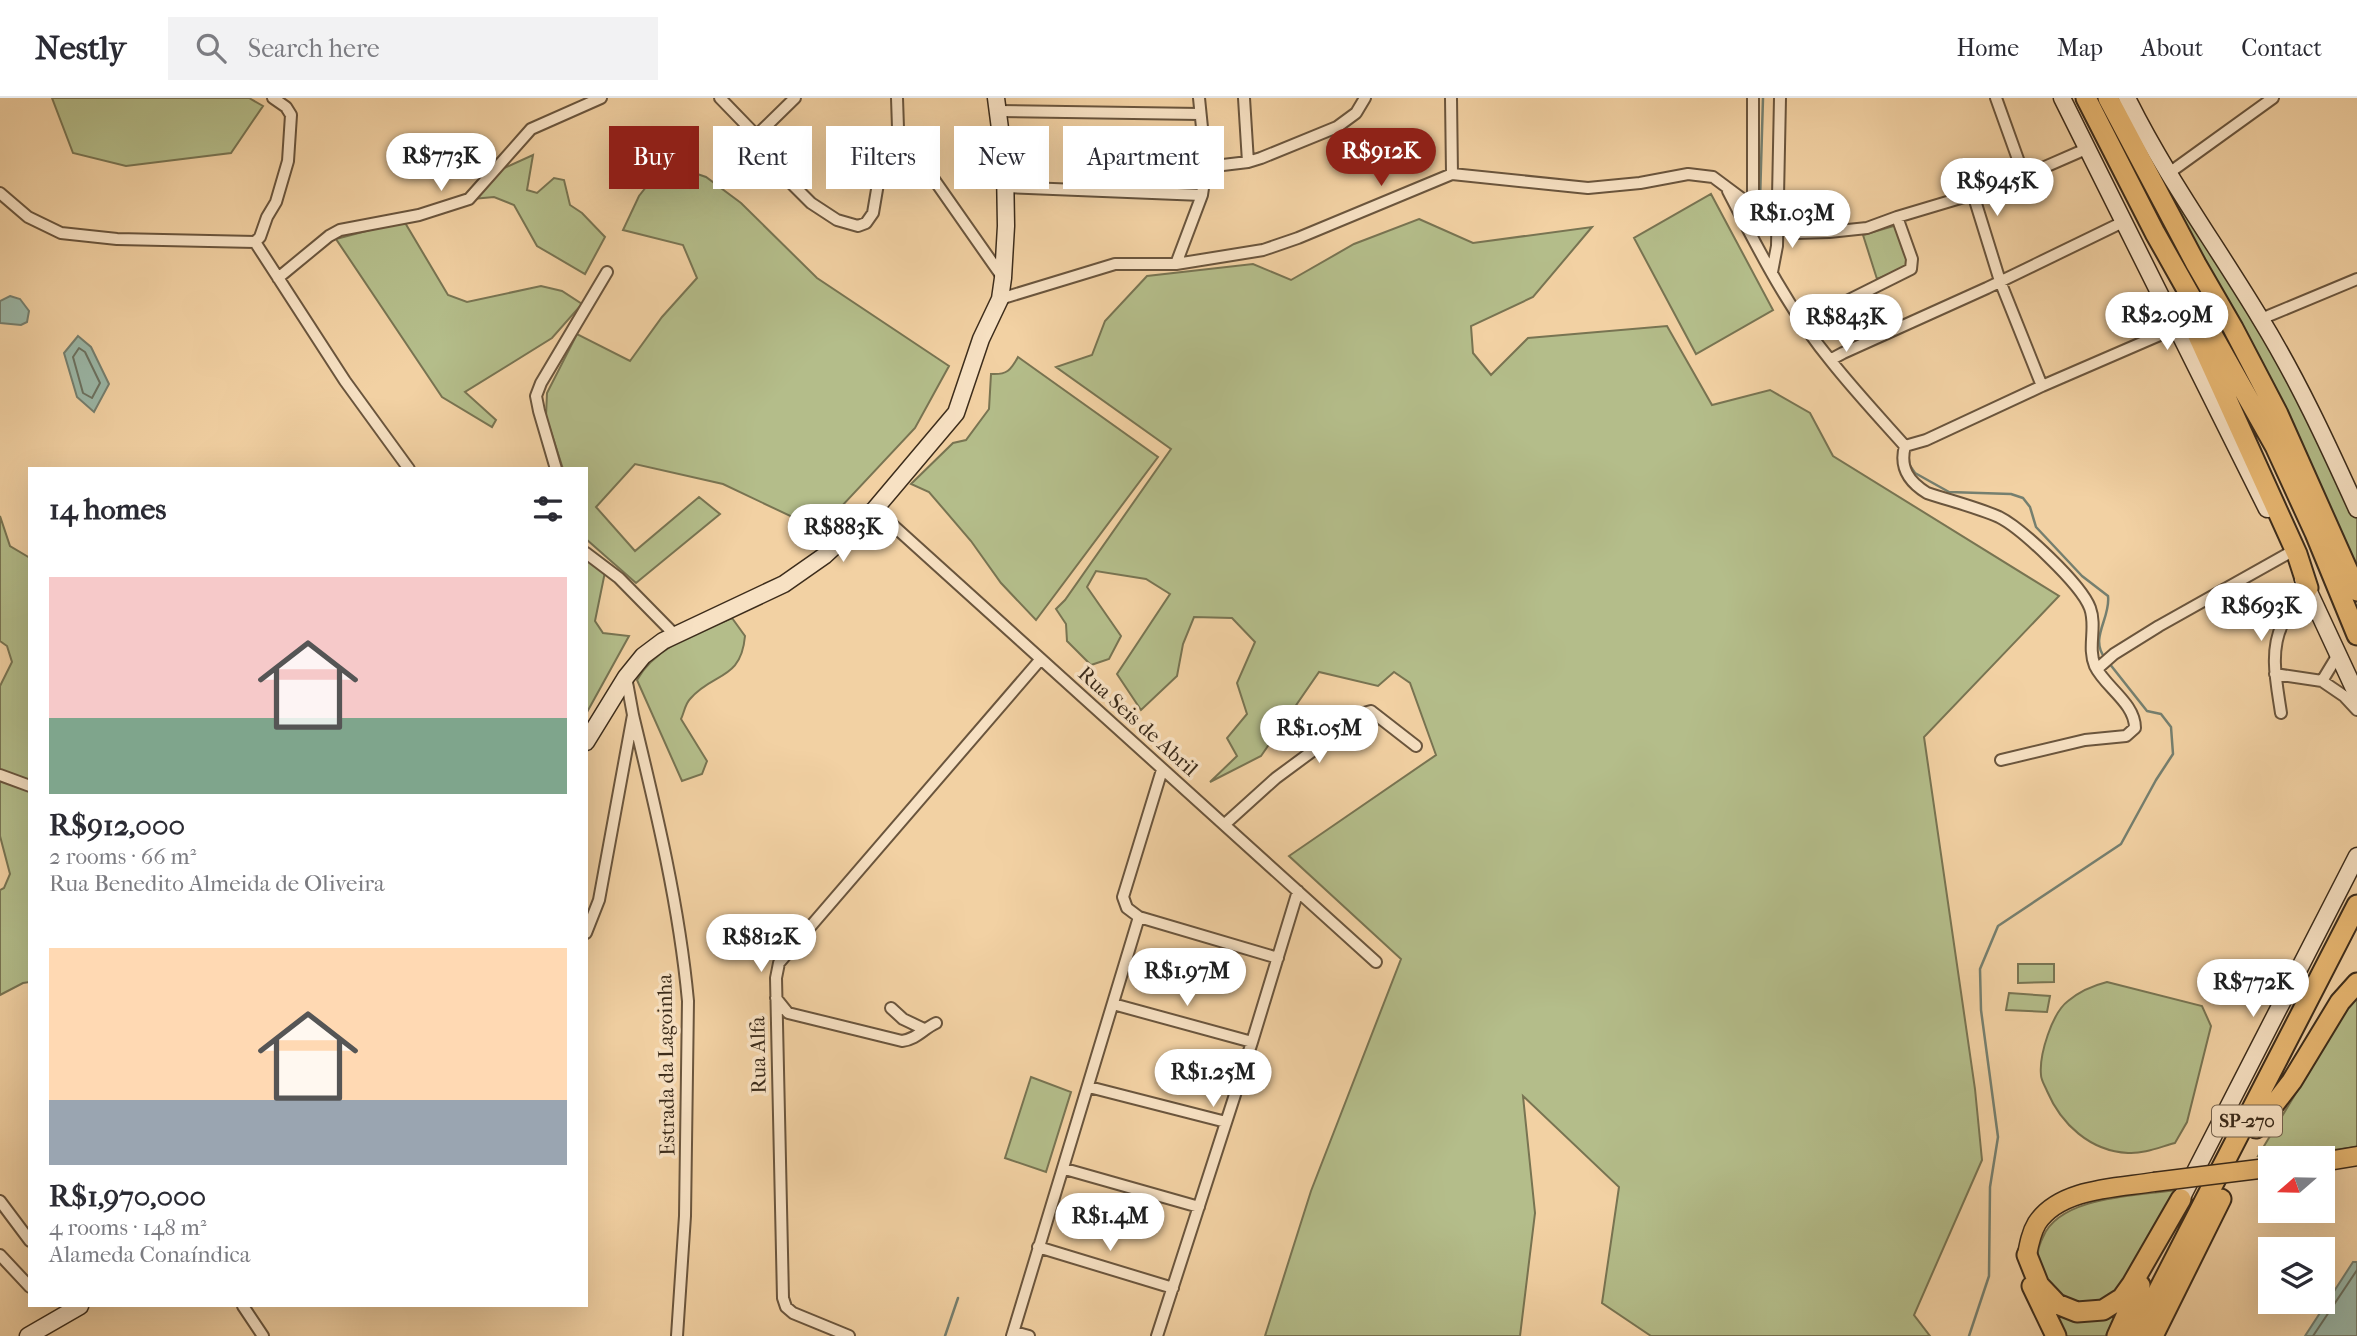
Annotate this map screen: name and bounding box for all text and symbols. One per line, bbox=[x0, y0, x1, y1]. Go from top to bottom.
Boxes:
search box bbox=[168, 17, 658, 80]
text: Nestly bbox=[35, 29, 126, 68]
icon: search bbox=[192, 29, 230, 67]
text: Search here bbox=[248, 33, 380, 64]
text: Home bbox=[1957, 34, 2019, 62]
text: Map bbox=[2057, 34, 2103, 62]
text: About bbox=[2141, 34, 2203, 62]
text: Contact bbox=[2241, 34, 2322, 62]
chip: Buy bbox=[609, 126, 699, 189]
chip: Rent bbox=[713, 126, 812, 189]
chip: Filters bbox=[826, 126, 940, 189]
chip: New bbox=[954, 126, 1049, 189]
chip: Apartment bbox=[1063, 126, 1224, 189]
pin: R$912K bbox=[1324, 129, 1438, 188]
pin: R$773K bbox=[384, 134, 498, 193]
text: R$912K bbox=[1342, 137, 1420, 164]
text: R$773K bbox=[402, 142, 480, 169]
pin: R$945K bbox=[1940, 158, 2054, 218]
text: R$945K bbox=[1957, 167, 2037, 194]
pin: R$1.03M bbox=[1727, 190, 1857, 250]
text: R$1.03M bbox=[1749, 199, 1835, 226]
pin: R$2.09M bbox=[2102, 292, 2232, 352]
pin: R$843K bbox=[1789, 294, 1903, 354]
text: R$2.09M bbox=[2121, 301, 2213, 328]
text: R$843K bbox=[1806, 303, 1886, 330]
icon: filters bbox=[529, 490, 567, 528]
text: 14 homes bbox=[49, 492, 166, 527]
pin: R$883K bbox=[786, 504, 900, 564]
text: R$883K bbox=[804, 513, 882, 540]
pin: R$693K bbox=[2204, 584, 2318, 643]
text: R$693K bbox=[2221, 592, 2301, 619]
icon: home bbox=[245, 622, 371, 748]
street label: Rua Seis de Abril bbox=[1073, 661, 1203, 781]
pin: R$1.05M bbox=[1254, 706, 1384, 765]
text: R$1.05M bbox=[1276, 714, 1362, 741]
text: R$912,000 bbox=[49, 808, 185, 843]
text: 2 rooms · 66 m² bbox=[49, 843, 196, 870]
text: Rua Benedito Almeida de Oliveira bbox=[49, 870, 385, 897]
pin: R$812K bbox=[704, 914, 818, 974]
text: R$812K bbox=[722, 923, 800, 950]
pin: R$1.97M bbox=[1122, 948, 1252, 1008]
text: R$1.97M bbox=[1144, 957, 1230, 984]
pin: R$772K bbox=[2196, 960, 2310, 1019]
text: R$772K bbox=[2213, 968, 2293, 995]
street label: Estrada da Lagoinha bbox=[652, 974, 680, 1156]
icon: home bbox=[245, 993, 371, 1119]
street label: Rua Alfa bbox=[745, 1016, 771, 1094]
pin: R$1.25M bbox=[1148, 1049, 1278, 1109]
text: R$1.25M bbox=[1171, 1058, 1255, 1085]
road number: SP-270 bbox=[2212, 1105, 2282, 1136]
north arrow bbox=[2258, 1146, 2334, 1223]
map controls bbox=[2258, 1146, 2335, 1314]
text: R$1,970,000 bbox=[49, 1179, 206, 1214]
pin: R$1.4M bbox=[1053, 1194, 1167, 1253]
text: R$1.4M bbox=[1071, 1202, 1149, 1229]
text: 4 rooms · 148 m² bbox=[49, 1214, 206, 1241]
button: layers bbox=[2258, 1237, 2335, 1314]
text: Alameda Conaíndica bbox=[49, 1241, 250, 1268]

